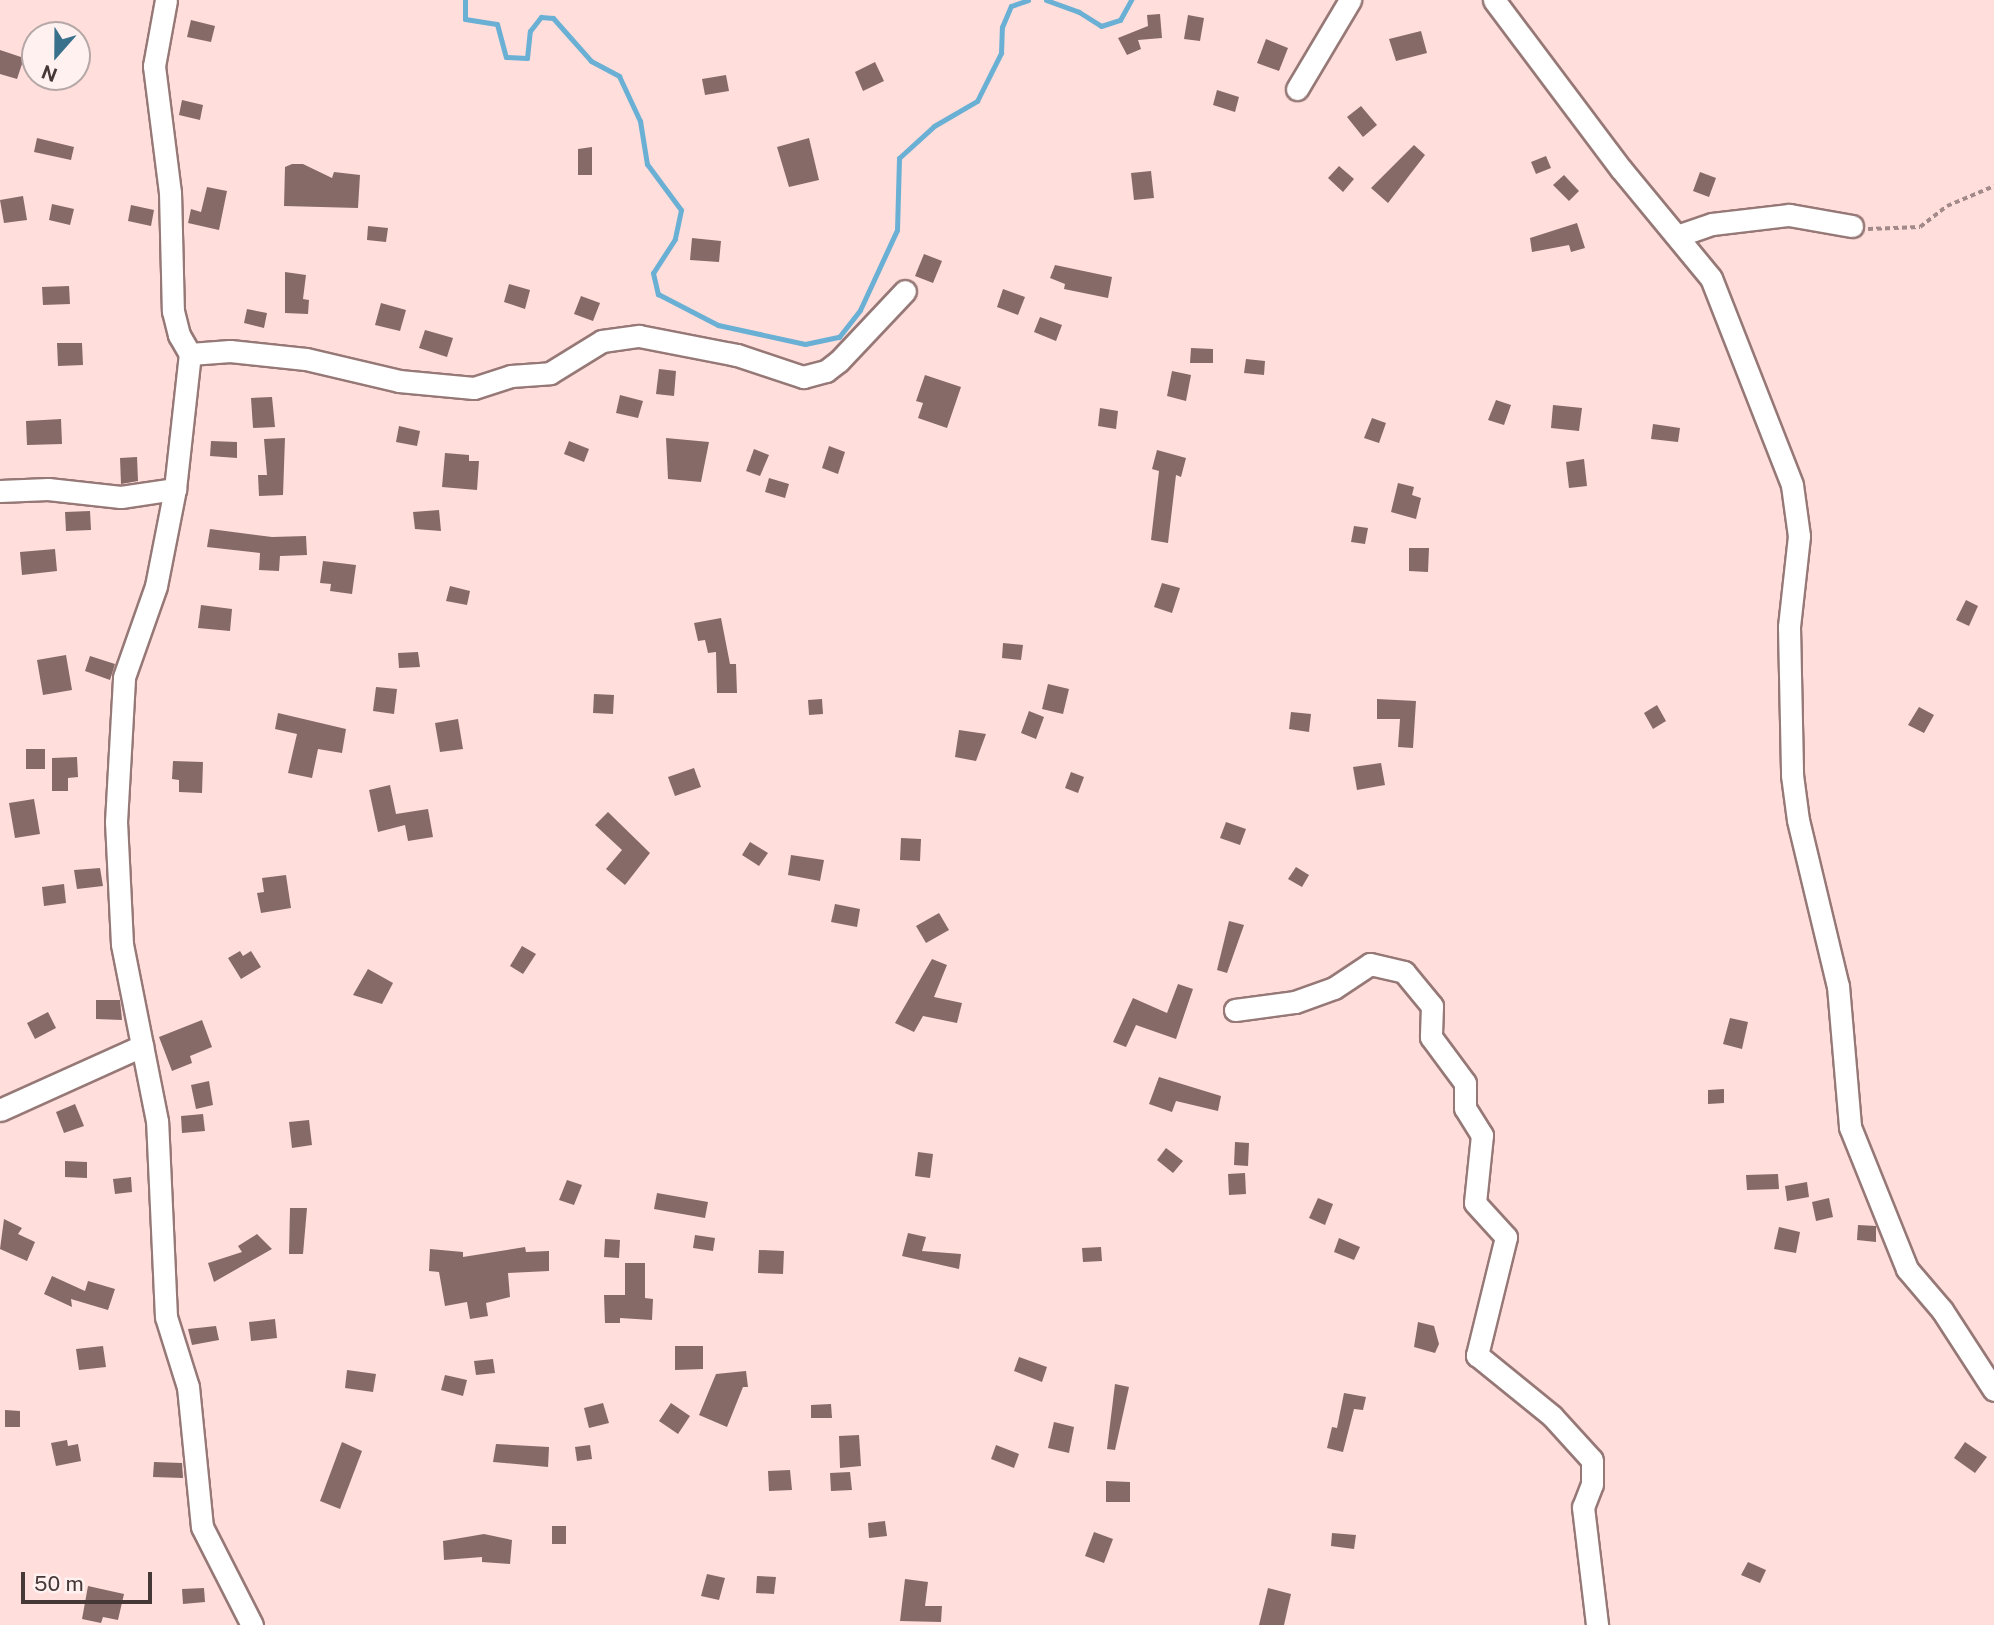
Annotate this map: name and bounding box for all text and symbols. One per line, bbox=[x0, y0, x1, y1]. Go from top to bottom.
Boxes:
north arrow bbox=[21, 21, 91, 91]
text: N bbox=[38, 61, 60, 87]
scale bar bbox=[24, 1558, 156, 1602]
text: 50 m bbox=[34, 1571, 84, 1596]

